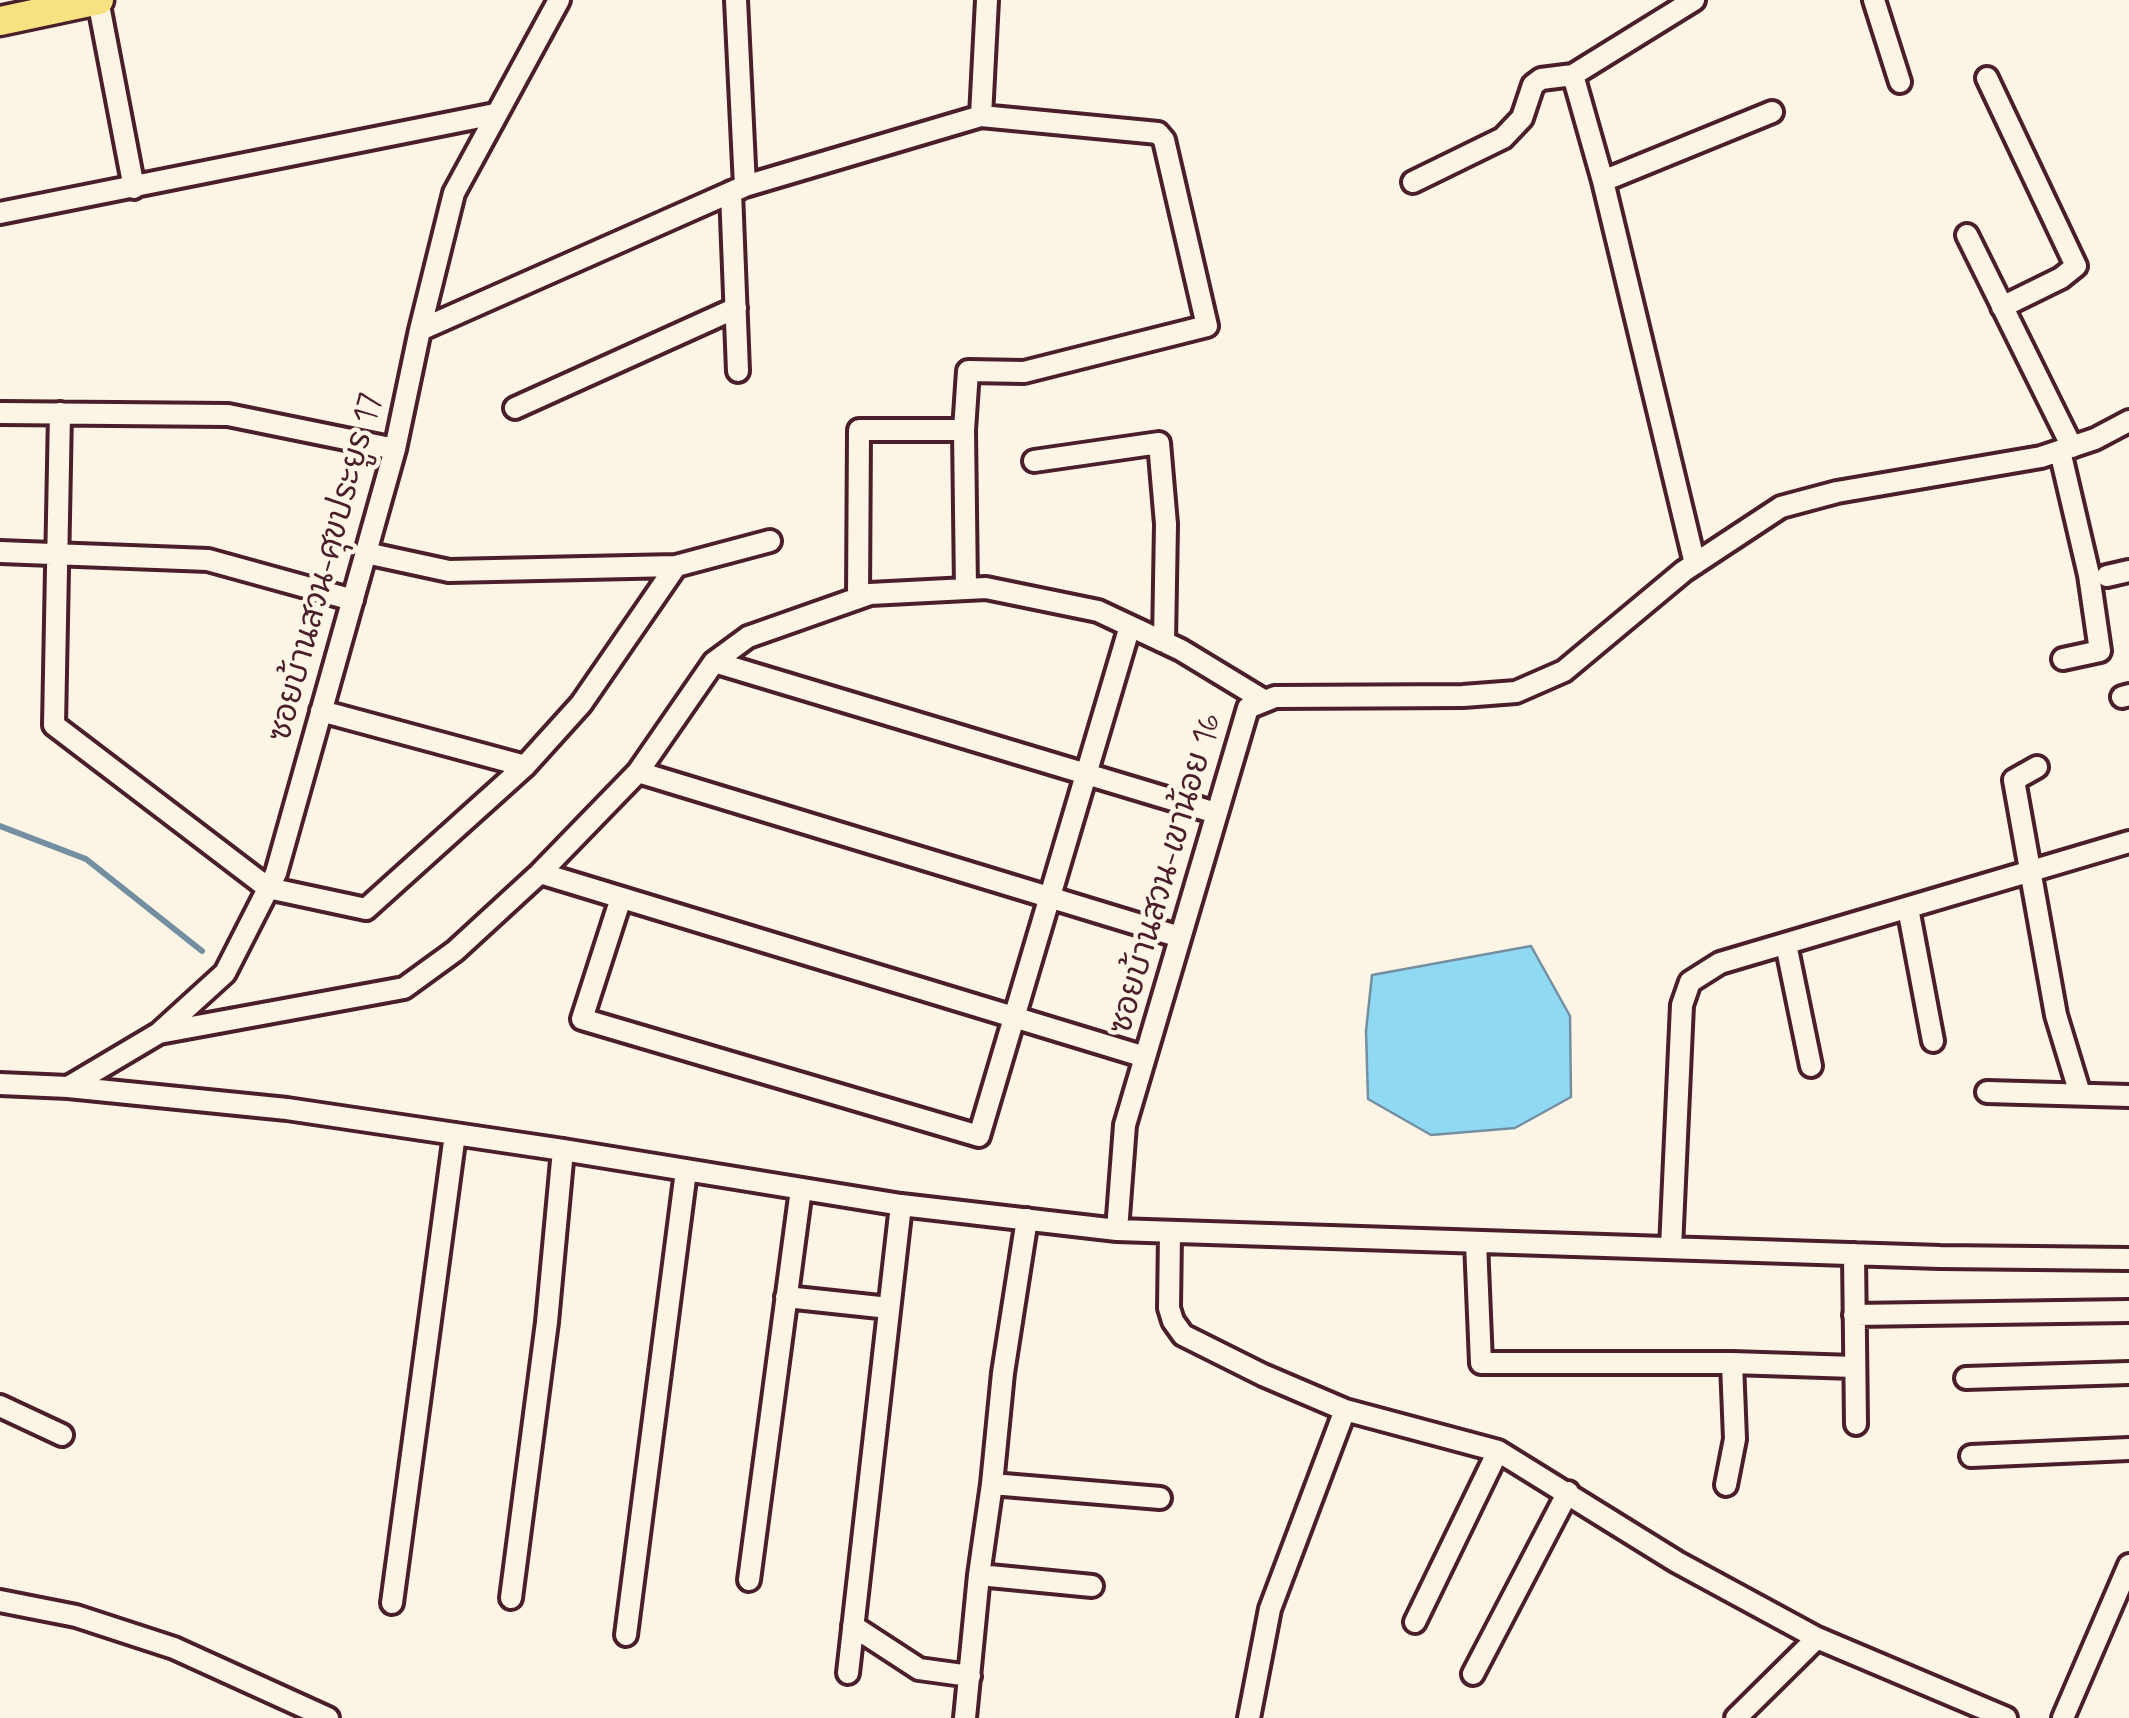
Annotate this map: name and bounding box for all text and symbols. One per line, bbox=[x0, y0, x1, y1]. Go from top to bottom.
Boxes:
street label: ซอยบ้านสวน-ศุขประยูร 17 bbox=[263, 390, 393, 746]
street label: ซอยบ้านสวน-เขาน้อย 16 bbox=[1104, 709, 1232, 1039]

